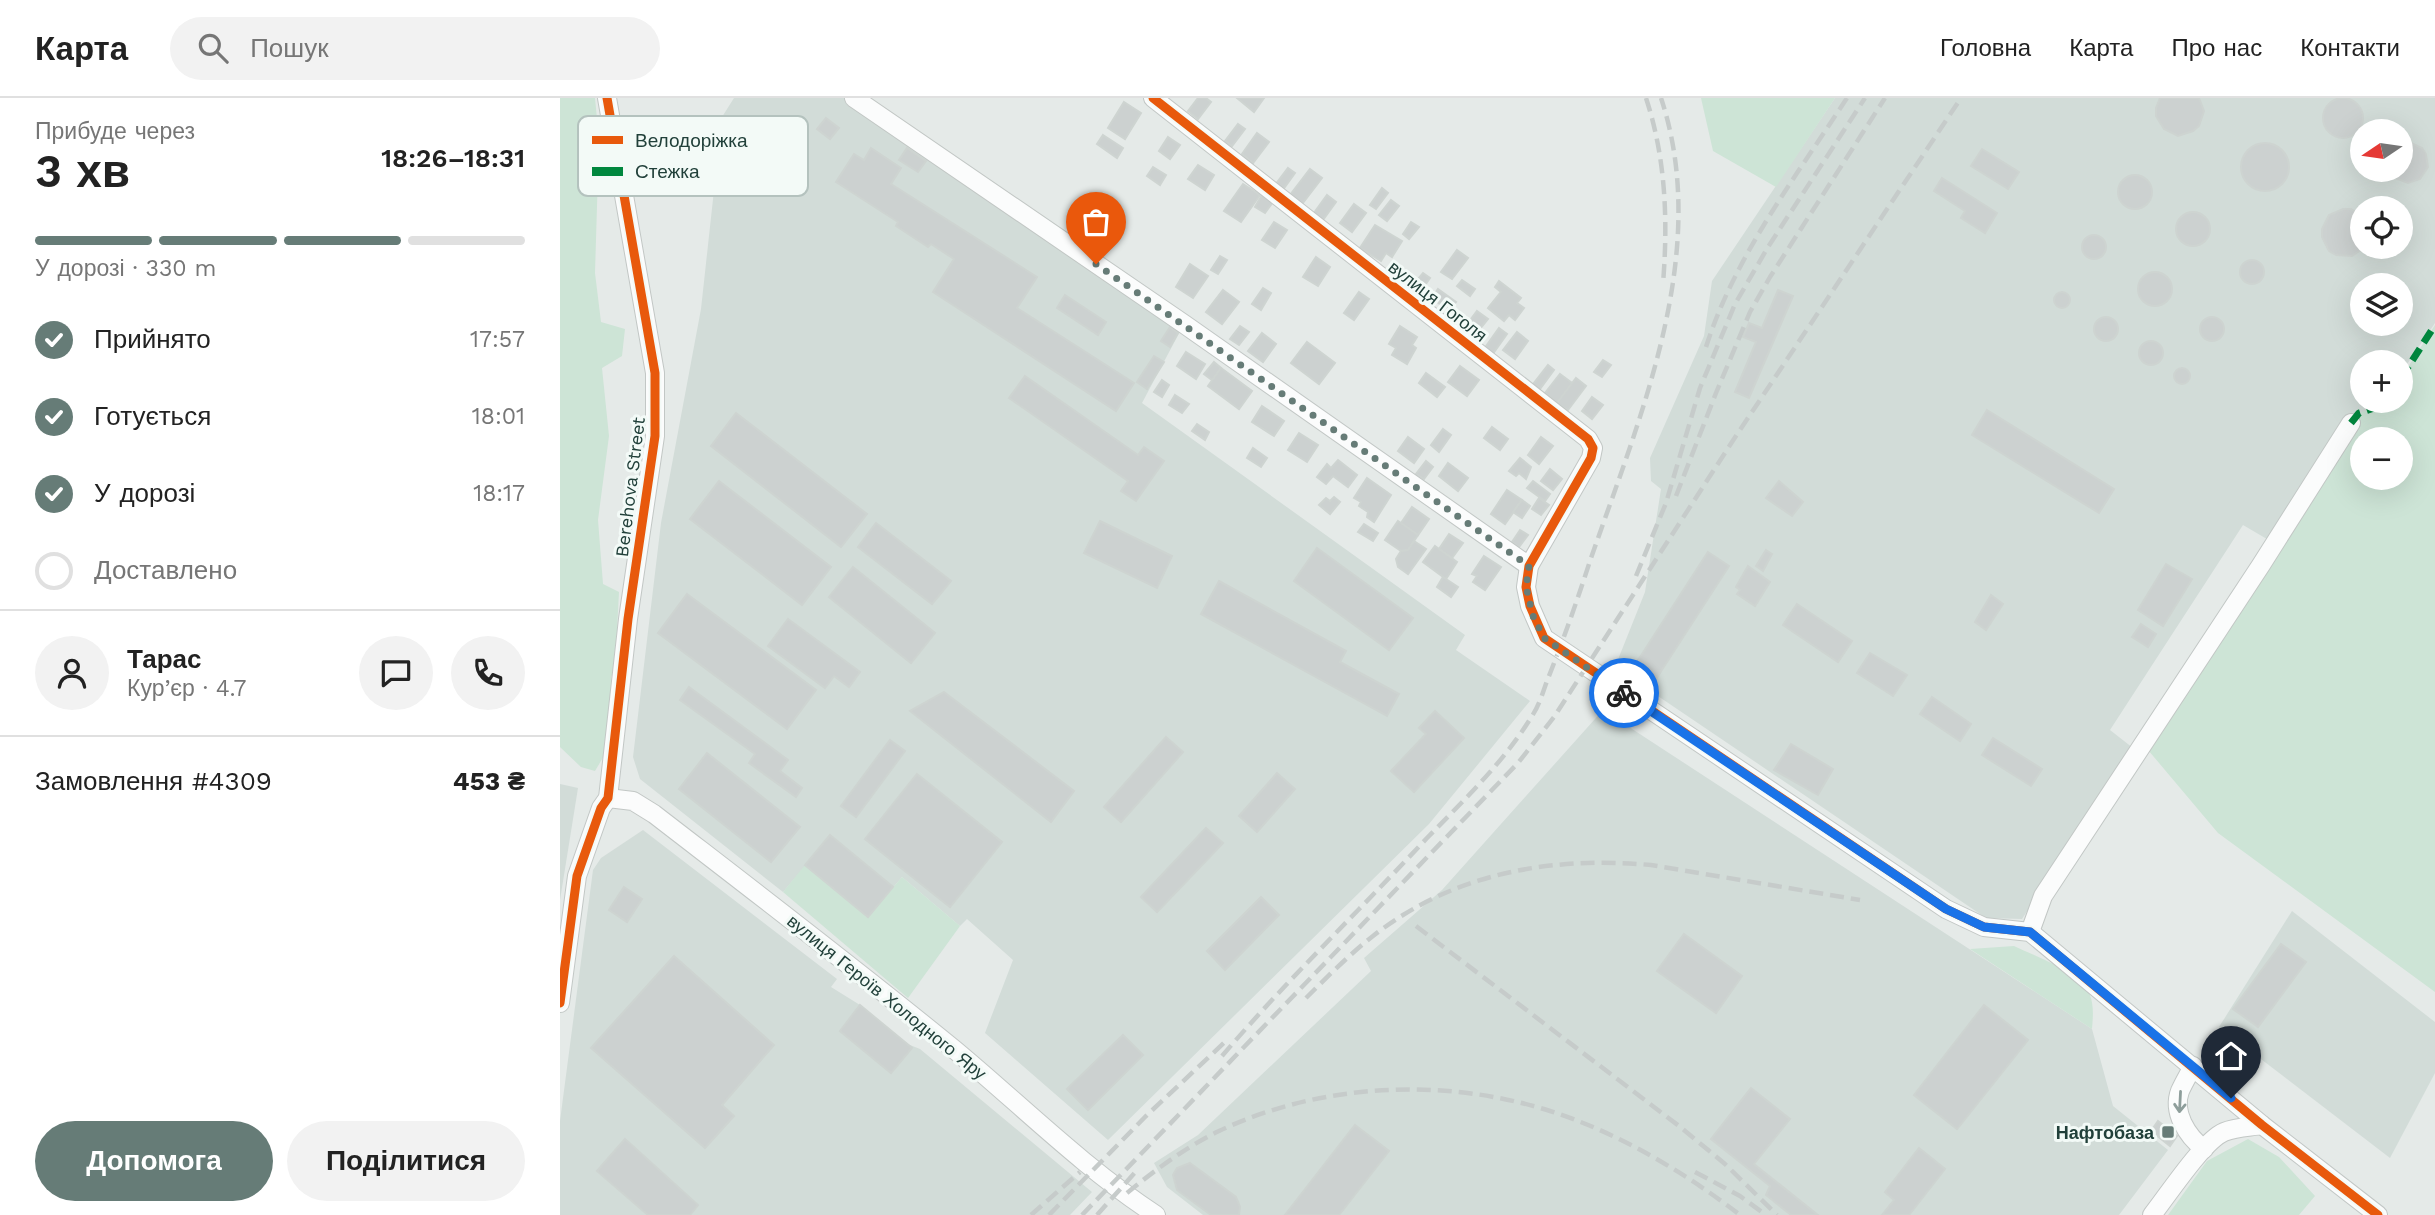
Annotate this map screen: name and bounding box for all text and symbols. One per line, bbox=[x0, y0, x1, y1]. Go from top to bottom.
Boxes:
search box bbox=[170, 17, 660, 80]
text: Карта bbox=[35, 29, 128, 68]
icon: search bbox=[194, 29, 232, 67]
text: Пошук bbox=[250, 33, 329, 63]
text: Головна bbox=[1940, 34, 2031, 62]
text: Карта bbox=[2069, 34, 2133, 62]
text: Про нас bbox=[2171, 34, 2262, 62]
text: Контакти bbox=[2300, 34, 2400, 62]
legend bbox=[578, 116, 808, 196]
text: Прибуде через bbox=[35, 118, 195, 145]
north arrow bbox=[2350, 119, 2413, 182]
map controls bbox=[2350, 119, 2413, 490]
text: Велодоріжка bbox=[635, 129, 748, 152]
text: 18:26–18:31 bbox=[381, 143, 525, 173]
text: 3 хв bbox=[35, 144, 130, 198]
text: Стежка bbox=[635, 160, 700, 183]
pin bbox=[1066, 192, 1126, 264]
button: locate bbox=[2350, 196, 2413, 259]
icon: bag bbox=[1077, 203, 1115, 241]
text: У дорозі · 330 m bbox=[35, 255, 216, 282]
street label: вулиця Гоголя bbox=[1385, 256, 1491, 346]
button: layers bbox=[2350, 273, 2413, 336]
icon: check bbox=[35, 321, 73, 359]
text: Прийнято bbox=[94, 324, 211, 354]
text: 17:57 bbox=[470, 326, 525, 353]
button: + bbox=[2350, 350, 2413, 413]
icon: check bbox=[35, 398, 73, 436]
text: Готується bbox=[94, 401, 211, 431]
text: 18:01 bbox=[472, 403, 525, 430]
street label: Berehova Street bbox=[611, 415, 649, 558]
button: − bbox=[2350, 427, 2413, 490]
icon: check bbox=[35, 475, 73, 513]
text: У дорозі bbox=[94, 478, 195, 508]
text: 18:17 bbox=[473, 480, 525, 507]
text: Доставлено bbox=[94, 555, 237, 585]
button: person bbox=[35, 636, 109, 710]
button: chat bbox=[359, 636, 433, 710]
button: phone bbox=[451, 636, 525, 710]
text: Тарас bbox=[127, 644, 202, 674]
courier bbox=[1589, 658, 1659, 728]
icon: bike bbox=[1605, 674, 1643, 712]
text: Кур’єр · 4.7 bbox=[127, 675, 247, 702]
text: Замовлення #4309 bbox=[35, 766, 272, 796]
text: 453 ₴ bbox=[453, 766, 525, 796]
street label: вулиця Героїв Холодного Яру bbox=[783, 910, 991, 1084]
pin bbox=[2201, 1026, 2261, 1098]
icon: home bbox=[2212, 1037, 2250, 1075]
one-way arrow bbox=[2173, 1091, 2186, 1113]
button: Допомога bbox=[35, 1121, 273, 1201]
button: Поділитися bbox=[287, 1121, 525, 1201]
place label: Нафтобаза bbox=[2056, 1122, 2155, 1143]
marker: Нафтобаза bbox=[2160, 1124, 2176, 1140]

